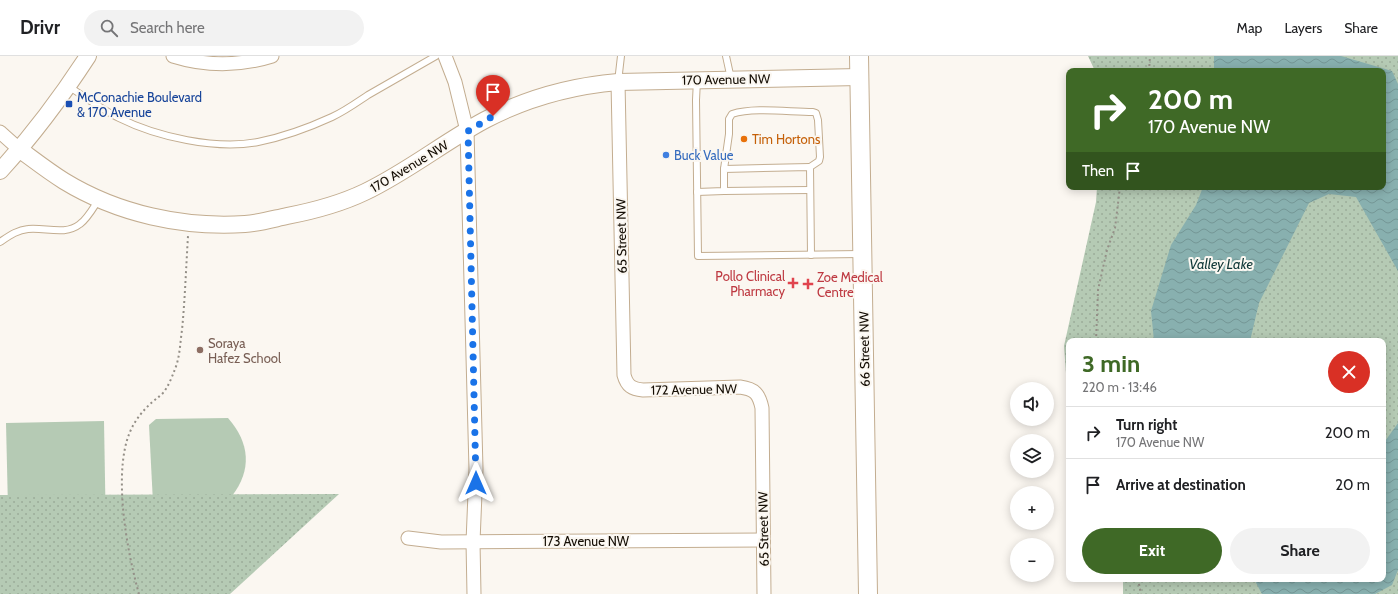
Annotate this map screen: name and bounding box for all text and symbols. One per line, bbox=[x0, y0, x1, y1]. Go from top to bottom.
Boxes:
search box bbox=[84, 10, 364, 46]
text: Drivr bbox=[20, 16, 60, 39]
icon: search bbox=[98, 17, 120, 39]
text: Search here bbox=[130, 19, 205, 37]
text: Map bbox=[1237, 19, 1262, 37]
text: Layers bbox=[1284, 19, 1322, 37]
text: Share bbox=[1344, 19, 1378, 37]
street label: 170 Avenue NW bbox=[682, 70, 771, 88]
pin bbox=[476, 75, 510, 116]
icon: arrive bbox=[482, 81, 504, 103]
text: 200 m bbox=[1148, 82, 1233, 116]
icon: right bbox=[1082, 84, 1134, 136]
place label: McConachie Boulevard & 170 Avenue bbox=[77, 89, 202, 120]
marker: McConachie Boulevard & 170 Avenue bbox=[64, 99, 74, 109]
text: 170 Avenue NW bbox=[1148, 116, 1270, 138]
place label: Tim Hortons bbox=[752, 131, 821, 147]
marker: Tim Hortons bbox=[739, 134, 749, 144]
street label: 170 Avenue NW bbox=[367, 136, 452, 196]
place label: Buck Value bbox=[674, 147, 734, 163]
marker: Buck Value bbox=[661, 150, 671, 160]
icon: arrive bbox=[1122, 160, 1144, 182]
text: Then bbox=[1082, 162, 1114, 180]
street label: 65 Street NW bbox=[612, 198, 630, 274]
water label: Valley Lake bbox=[1189, 255, 1253, 273]
place label: Pollo Clinical Pharmacy bbox=[715, 268, 785, 299]
place label: Zoe Medical Centre bbox=[817, 269, 883, 300]
marker: Pollo Clinical Pharmacy bbox=[788, 278, 798, 288]
marker: Zoe Medical Centre bbox=[802, 278, 814, 290]
street label: 66 Street NW bbox=[855, 310, 873, 387]
place label: Soraya Hafez School bbox=[208, 335, 281, 366]
marker: Soraya Hafez School bbox=[195, 345, 205, 355]
text: 3 min bbox=[1082, 349, 1140, 378]
button: close bbox=[1328, 351, 1370, 393]
text: 220 m · 13:46 bbox=[1082, 379, 1157, 395]
street label: 172 Avenue NW bbox=[651, 380, 738, 398]
map controls bbox=[1010, 382, 1054, 582]
button: sound bbox=[1010, 382, 1054, 426]
text: Turn right bbox=[1116, 416, 1177, 434]
icon: right bbox=[1082, 422, 1104, 444]
text: 200 m bbox=[1325, 424, 1370, 442]
button: layers bbox=[1010, 434, 1054, 478]
text: 170 Avenue NW bbox=[1116, 434, 1204, 450]
position arrow bbox=[455, 462, 497, 504]
icon: arrive bbox=[1082, 474, 1104, 496]
text: Arrive at destination bbox=[1116, 476, 1246, 494]
text: 20 m bbox=[1335, 476, 1370, 494]
button: + bbox=[1010, 486, 1054, 530]
street label: 65 Street NW bbox=[754, 491, 772, 567]
button: Exit bbox=[1082, 528, 1222, 574]
button: Share bbox=[1230, 528, 1370, 574]
street label: 173 Avenue NW bbox=[543, 533, 630, 549]
button: − bbox=[1010, 538, 1054, 582]

